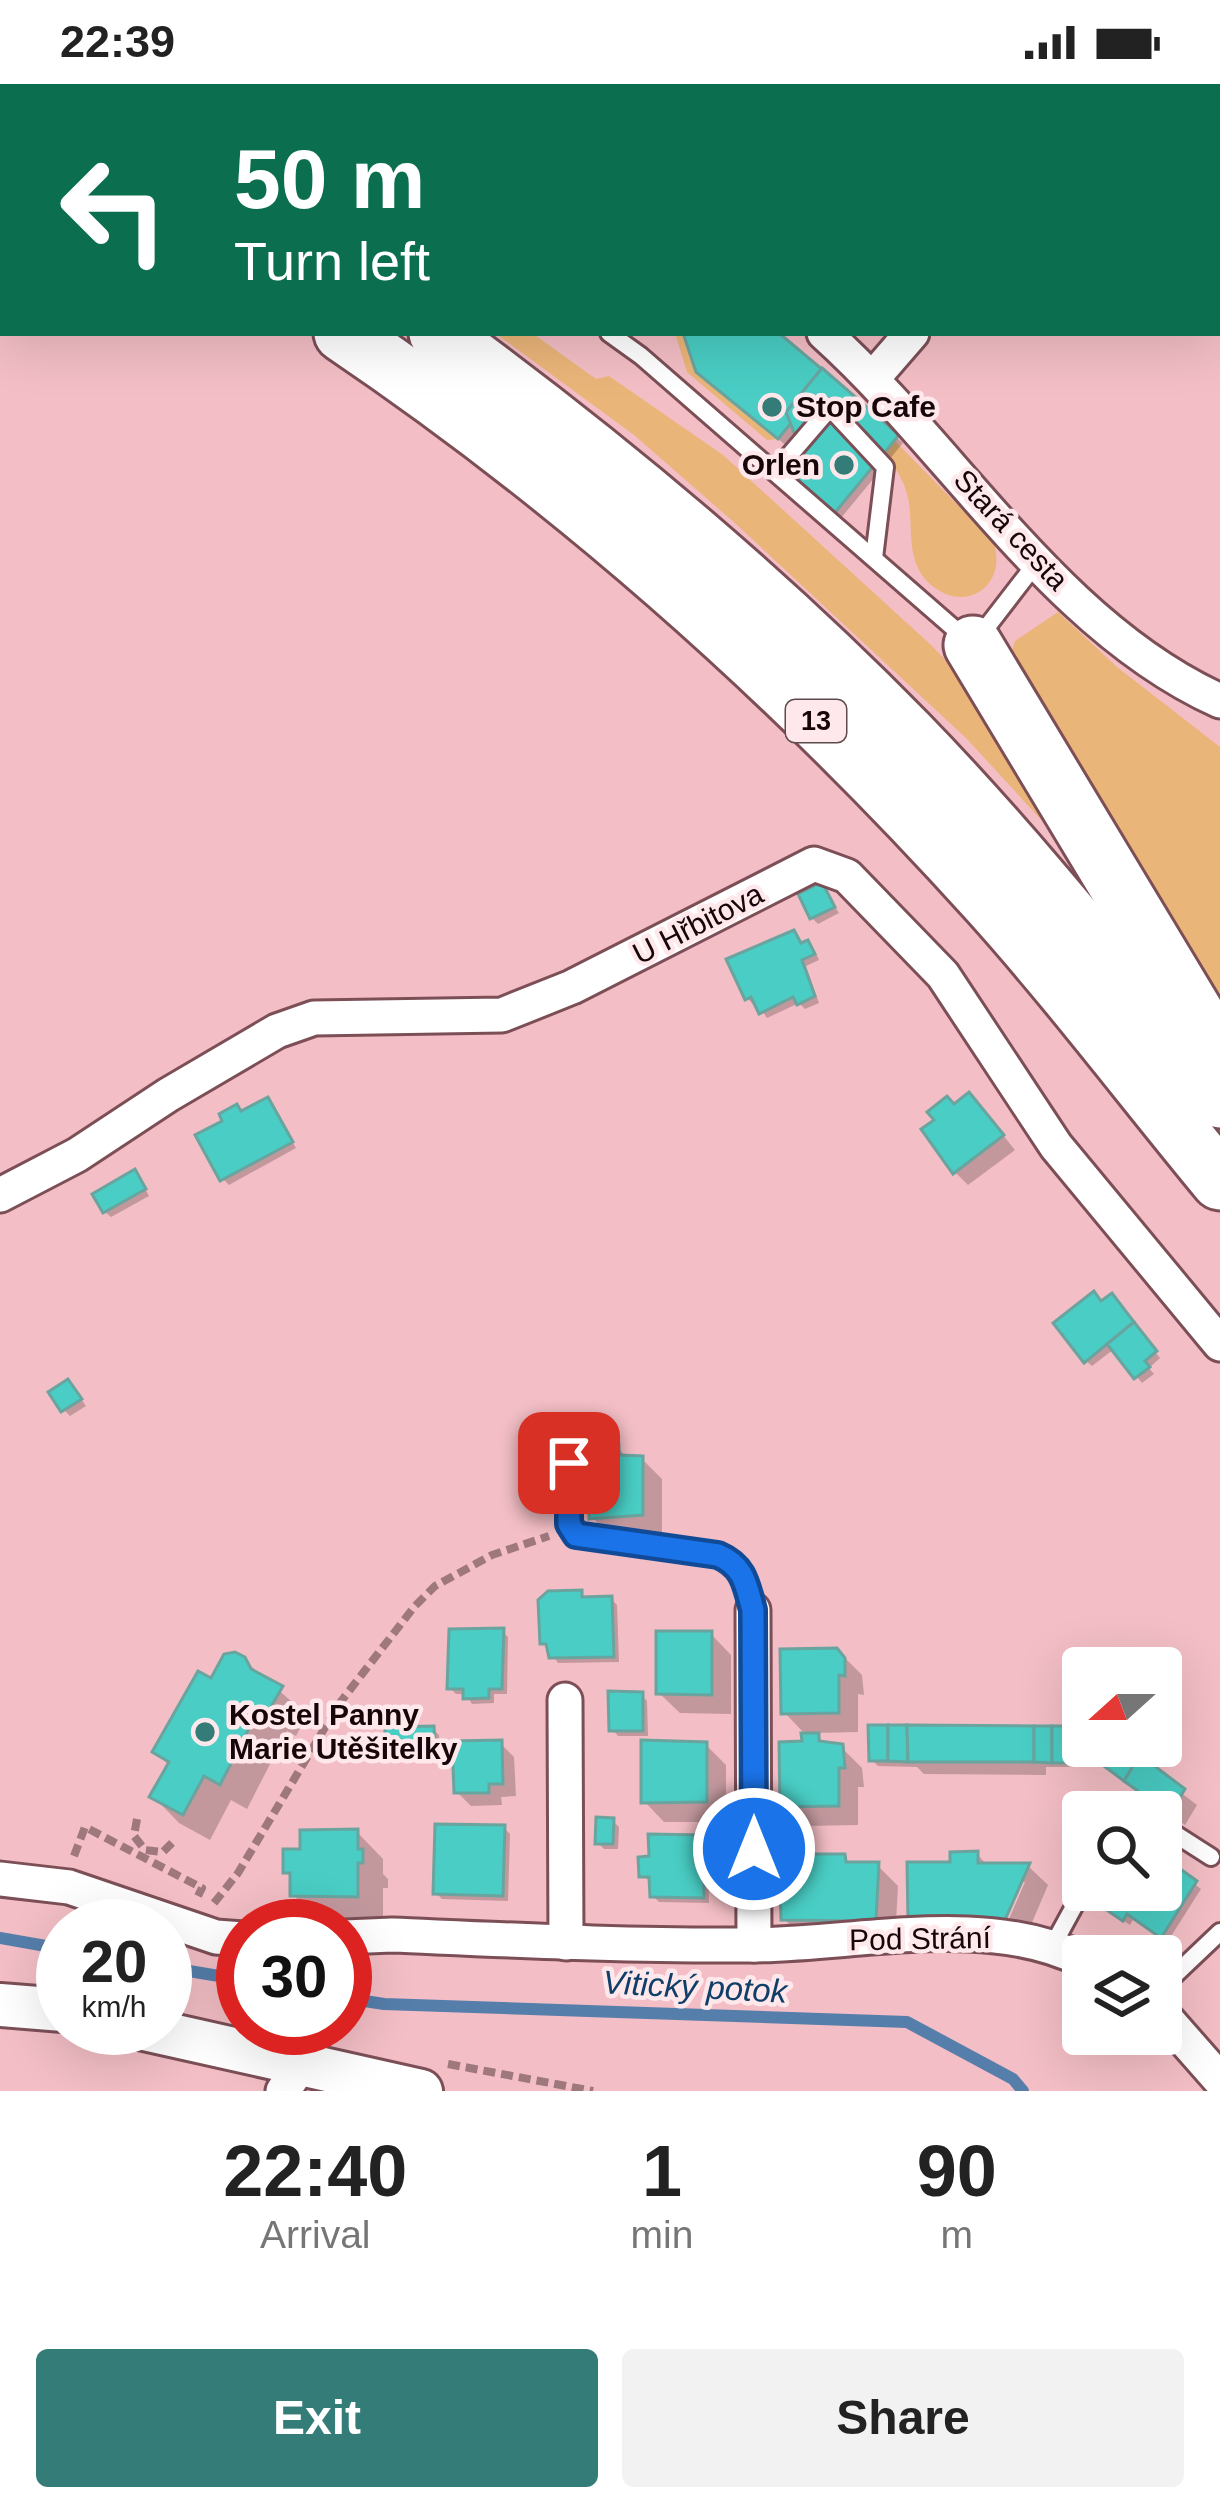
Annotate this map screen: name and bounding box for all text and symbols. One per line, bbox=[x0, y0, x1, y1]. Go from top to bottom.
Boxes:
text: 22:39 bbox=[60, 16, 175, 67]
icon: left bbox=[36, 132, 192, 288]
text: 50 m bbox=[234, 132, 425, 226]
text: Turn left bbox=[234, 231, 430, 291]
place label: Stop Cafe bbox=[796, 390, 936, 423]
marker: Stop Cafe bbox=[759, 394, 785, 420]
place label: Orlen bbox=[742, 448, 820, 481]
marker: Orlen bbox=[831, 452, 857, 478]
street label: Stará cesta bbox=[948, 463, 1075, 597]
road number: 13 bbox=[786, 700, 846, 742]
street label: U Hřbitova bbox=[627, 877, 769, 970]
pin bbox=[518, 1412, 620, 1514]
icon: arrive bbox=[536, 1430, 602, 1496]
north arrow bbox=[1062, 1647, 1182, 1767]
map controls bbox=[1062, 1647, 1182, 2055]
place label: Kostel Panny Marie Utěšitelky bbox=[229, 1698, 458, 1765]
marker: Kostel Panny Marie Utěšitelky bbox=[192, 1719, 218, 1745]
position arrow bbox=[691, 1786, 817, 1912]
button: search bbox=[1062, 1791, 1182, 1911]
speed limit sign: 30 bbox=[216, 1899, 372, 2055]
street label: Pod Strání bbox=[849, 1921, 992, 1956]
text: 20 bbox=[81, 1928, 147, 1995]
button: layers bbox=[1062, 1935, 1182, 2055]
water label: Vitický potok bbox=[602, 1963, 790, 2010]
text: km/h bbox=[81, 1990, 147, 2023]
text: 22:40 bbox=[223, 2131, 407, 2211]
text: 1 bbox=[642, 2131, 682, 2211]
text: 90 bbox=[917, 2131, 997, 2211]
text: Arrival bbox=[260, 2213, 371, 2256]
text: min bbox=[631, 2213, 693, 2256]
text: m bbox=[940, 2213, 973, 2256]
button: Exit bbox=[36, 2349, 598, 2487]
button: Share bbox=[622, 2349, 1184, 2487]

